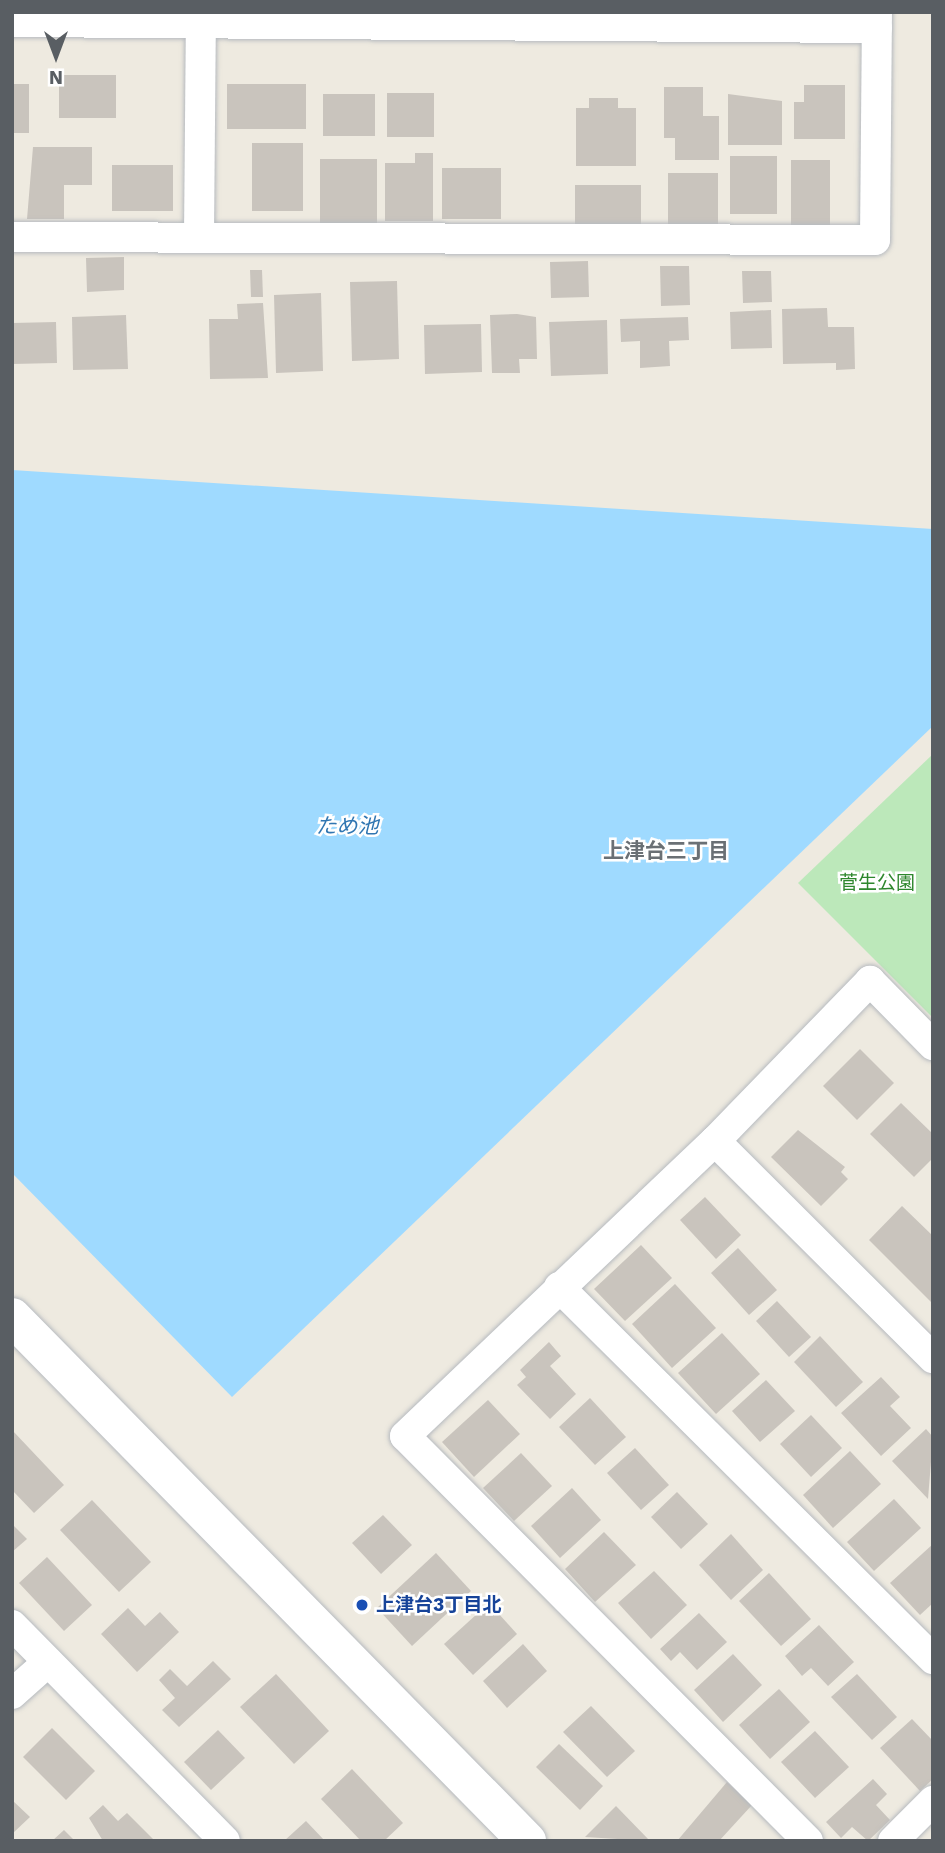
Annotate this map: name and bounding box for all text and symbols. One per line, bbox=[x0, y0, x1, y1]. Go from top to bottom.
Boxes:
north arrow bbox=[21, 21, 91, 91]
text: N bbox=[49, 66, 63, 89]
water label: ため池 bbox=[316, 813, 378, 839]
district label: 上津台三丁目 bbox=[603, 838, 729, 864]
park label: 菅生公園 bbox=[839, 872, 915, 894]
place label: 上津台3丁目北 bbox=[376, 1594, 501, 1616]
marker: 上津台3丁目北 bbox=[354, 1597, 370, 1613]

